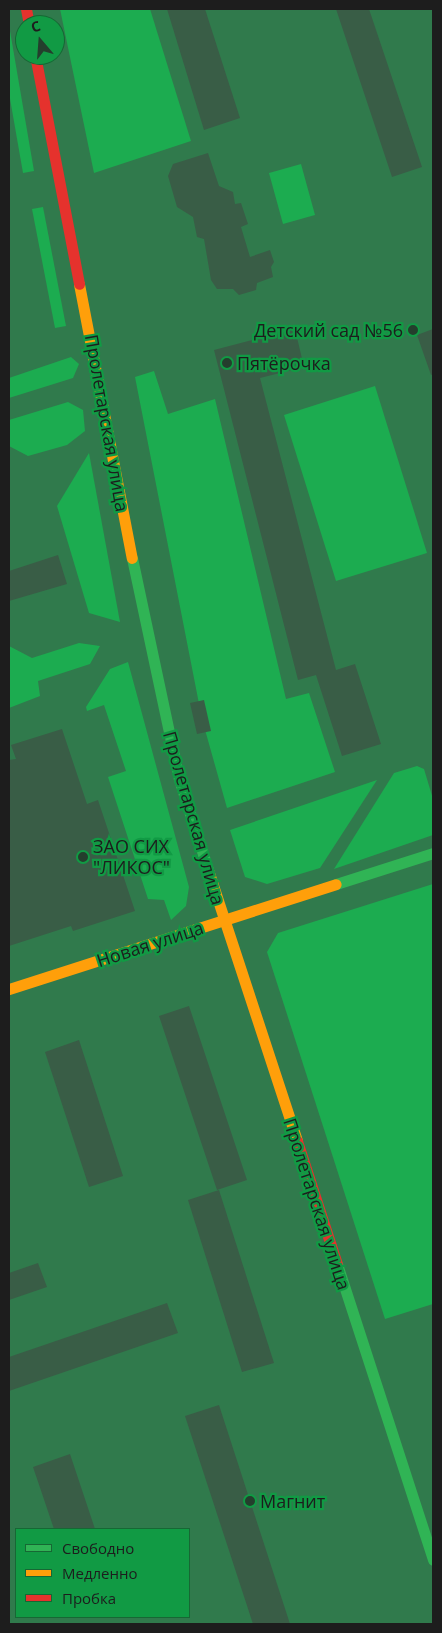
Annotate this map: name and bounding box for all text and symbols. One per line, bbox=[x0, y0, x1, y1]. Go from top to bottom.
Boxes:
north arrow bbox=[15, 15, 65, 65]
text: С bbox=[28, 16, 43, 37]
place label: Детский сад №56 bbox=[254, 319, 403, 341]
marker: Детский сад №56 bbox=[407, 324, 419, 336]
street label: Пролетарская улица bbox=[81, 333, 133, 513]
place label: Пятёрочка bbox=[237, 352, 331, 374]
marker: Пятёрочка bbox=[221, 357, 233, 369]
street label: Пролетарская улица bbox=[159, 729, 229, 907]
place label: ЗАО СИХ "ЛИКОС" bbox=[93, 836, 170, 879]
marker: ЗАО СИХ "ЛИКОС" bbox=[77, 851, 89, 863]
street label: Новая улица bbox=[94, 917, 206, 971]
street label: Пролетарская улица bbox=[279, 1115, 355, 1293]
place label: Магнит bbox=[260, 1490, 325, 1512]
marker: Магнит bbox=[244, 1495, 256, 1507]
legend bbox=[15, 1528, 190, 1618]
text: Свободно bbox=[62, 1538, 134, 1558]
text: Медленно bbox=[62, 1563, 138, 1583]
text: Пробка bbox=[62, 1588, 116, 1608]

